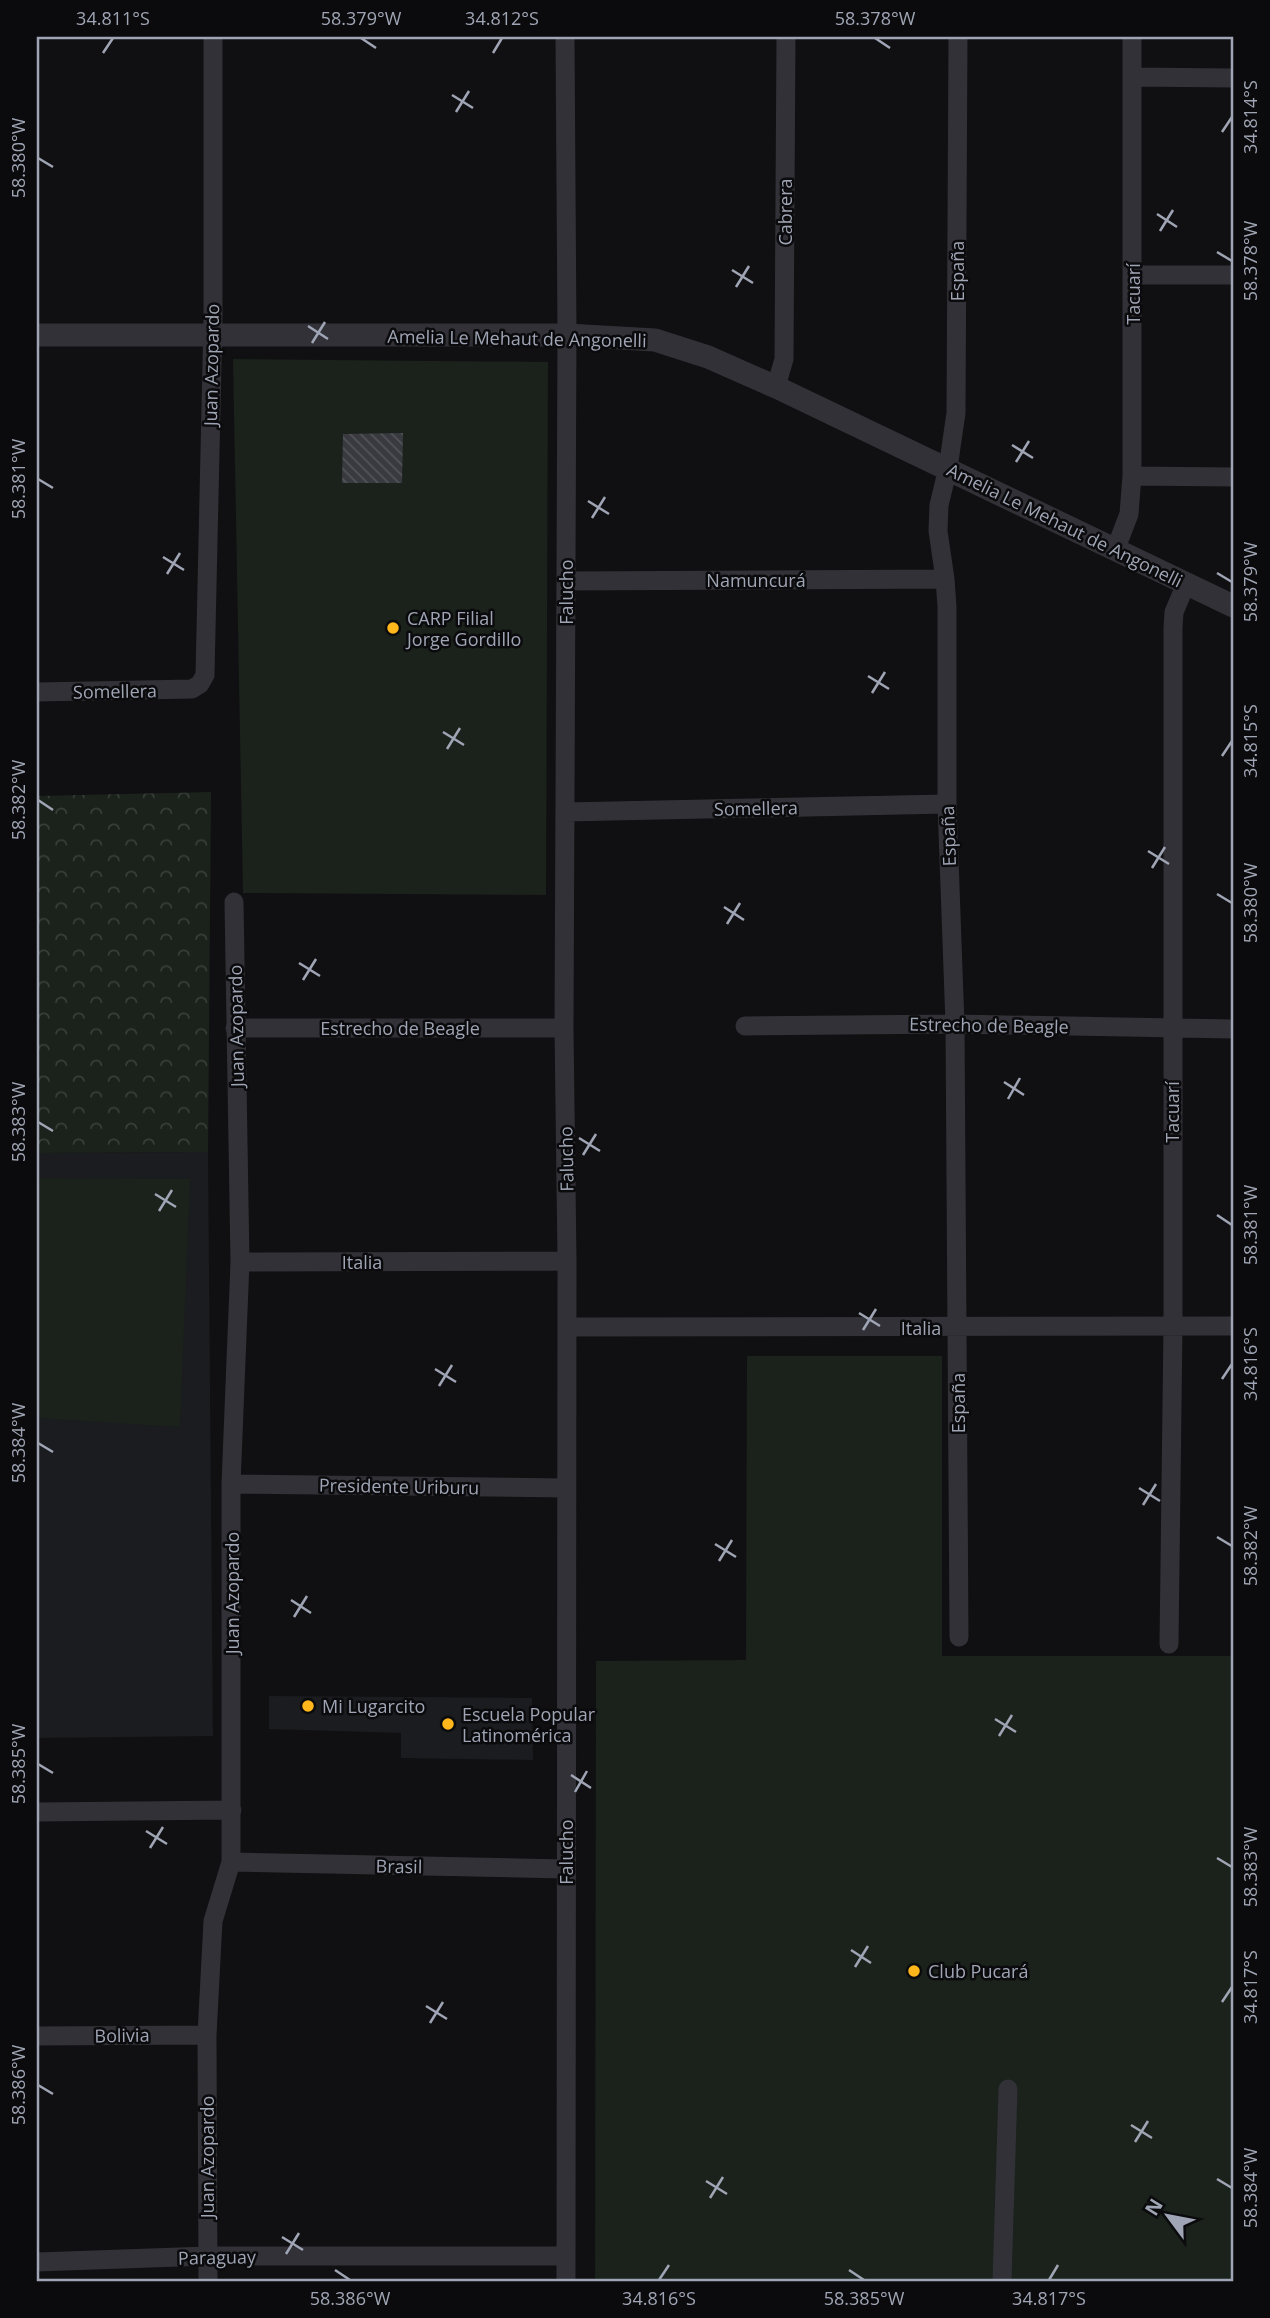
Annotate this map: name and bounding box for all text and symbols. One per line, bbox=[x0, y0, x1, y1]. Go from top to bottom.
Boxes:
text: 34.811°S bbox=[76, 6, 150, 30]
text: 58.379°W bbox=[321, 6, 402, 30]
text: 34.812°S bbox=[465, 6, 539, 30]
text: 58.378°W bbox=[835, 6, 916, 30]
text: 34.814°S bbox=[1238, 80, 1262, 154]
text: 58.380°W bbox=[6, 117, 30, 198]
street label: Cabrera bbox=[773, 178, 797, 246]
text: 58.378°W bbox=[1238, 220, 1262, 301]
street label: España bbox=[945, 241, 969, 301]
street label: Tacuarí bbox=[1121, 263, 1145, 325]
street label: Juan Azopardo bbox=[198, 304, 224, 428]
street label: Amelia Le Mehaut de Angonelli bbox=[387, 324, 647, 352]
text: 58.381°W bbox=[6, 438, 30, 519]
street label: Amelia Le Mehaut de Angonelli bbox=[943, 457, 1187, 593]
text: 58.379°W bbox=[1238, 541, 1262, 622]
street label: Falucho bbox=[554, 559, 578, 625]
street label: Namuncurá bbox=[706, 568, 806, 592]
place label: CARP Filial Jorge Gordillo bbox=[405, 606, 521, 651]
marker: CARP Filial Jorge Gordillo bbox=[385, 620, 401, 636]
street label: Somellera bbox=[73, 678, 157, 704]
text: 34.815°S bbox=[1238, 704, 1262, 778]
text: 58.382°W bbox=[6, 759, 30, 840]
street label: Somellera bbox=[714, 795, 798, 821]
street label: España bbox=[935, 805, 961, 867]
text: 58.380°W bbox=[1238, 862, 1262, 943]
street label: Juan Azopardo bbox=[223, 965, 249, 1089]
street label: Estrecho de Beagle bbox=[909, 1012, 1069, 1038]
street label: Estrecho de Beagle bbox=[320, 1016, 480, 1040]
text: 58.383°W bbox=[6, 1081, 30, 1162]
street label: Tacuarí bbox=[1160, 1081, 1184, 1143]
street label: Falucho bbox=[553, 1126, 579, 1192]
text: 58.381°W bbox=[1238, 1184, 1262, 1265]
street label: Italia bbox=[342, 1250, 382, 1274]
street label: Italia bbox=[901, 1316, 941, 1340]
text: 34.816°S bbox=[1238, 1327, 1262, 1401]
street label: España bbox=[946, 1373, 970, 1433]
text: 58.384°W bbox=[6, 1402, 30, 1483]
street label: Presidente Uriburu bbox=[319, 1473, 479, 1499]
text: 58.382°W bbox=[1238, 1505, 1262, 1586]
street label: Juan Azopardo bbox=[220, 1532, 244, 1656]
place label: Mi Lugarcito bbox=[322, 1694, 425, 1718]
marker: Mi Lugarcito bbox=[300, 1698, 316, 1714]
place label: Escuela Popular Latinomérica bbox=[462, 1702, 596, 1747]
marker: Escuela Popular Latinomérica bbox=[440, 1716, 456, 1732]
text: 58.385°W bbox=[6, 1723, 30, 1804]
street label: Falucho bbox=[554, 1819, 578, 1885]
text: 58.383°W bbox=[1238, 1826, 1262, 1907]
street label: Brasil bbox=[375, 1854, 423, 1878]
text: 34.817°S bbox=[1238, 1950, 1262, 2024]
place label: Club Pucará bbox=[928, 1959, 1028, 1983]
marker: Club Pucará bbox=[906, 1963, 922, 1979]
street label: Bolivia bbox=[94, 2023, 150, 2047]
text: 58.386°W bbox=[6, 2044, 30, 2125]
street label: Juan Azopardo bbox=[195, 2096, 219, 2220]
text: 58.384°W bbox=[1238, 2147, 1262, 2228]
north arrow bbox=[1134, 2182, 1204, 2252]
text: N bbox=[1138, 2194, 1169, 2220]
street label: Paraguay bbox=[178, 2244, 257, 2270]
text: 58.386°W bbox=[310, 2286, 391, 2310]
text: 34.816°S bbox=[622, 2286, 696, 2310]
text: 58.385°W bbox=[824, 2286, 905, 2310]
text: 34.817°S bbox=[1012, 2286, 1086, 2310]

